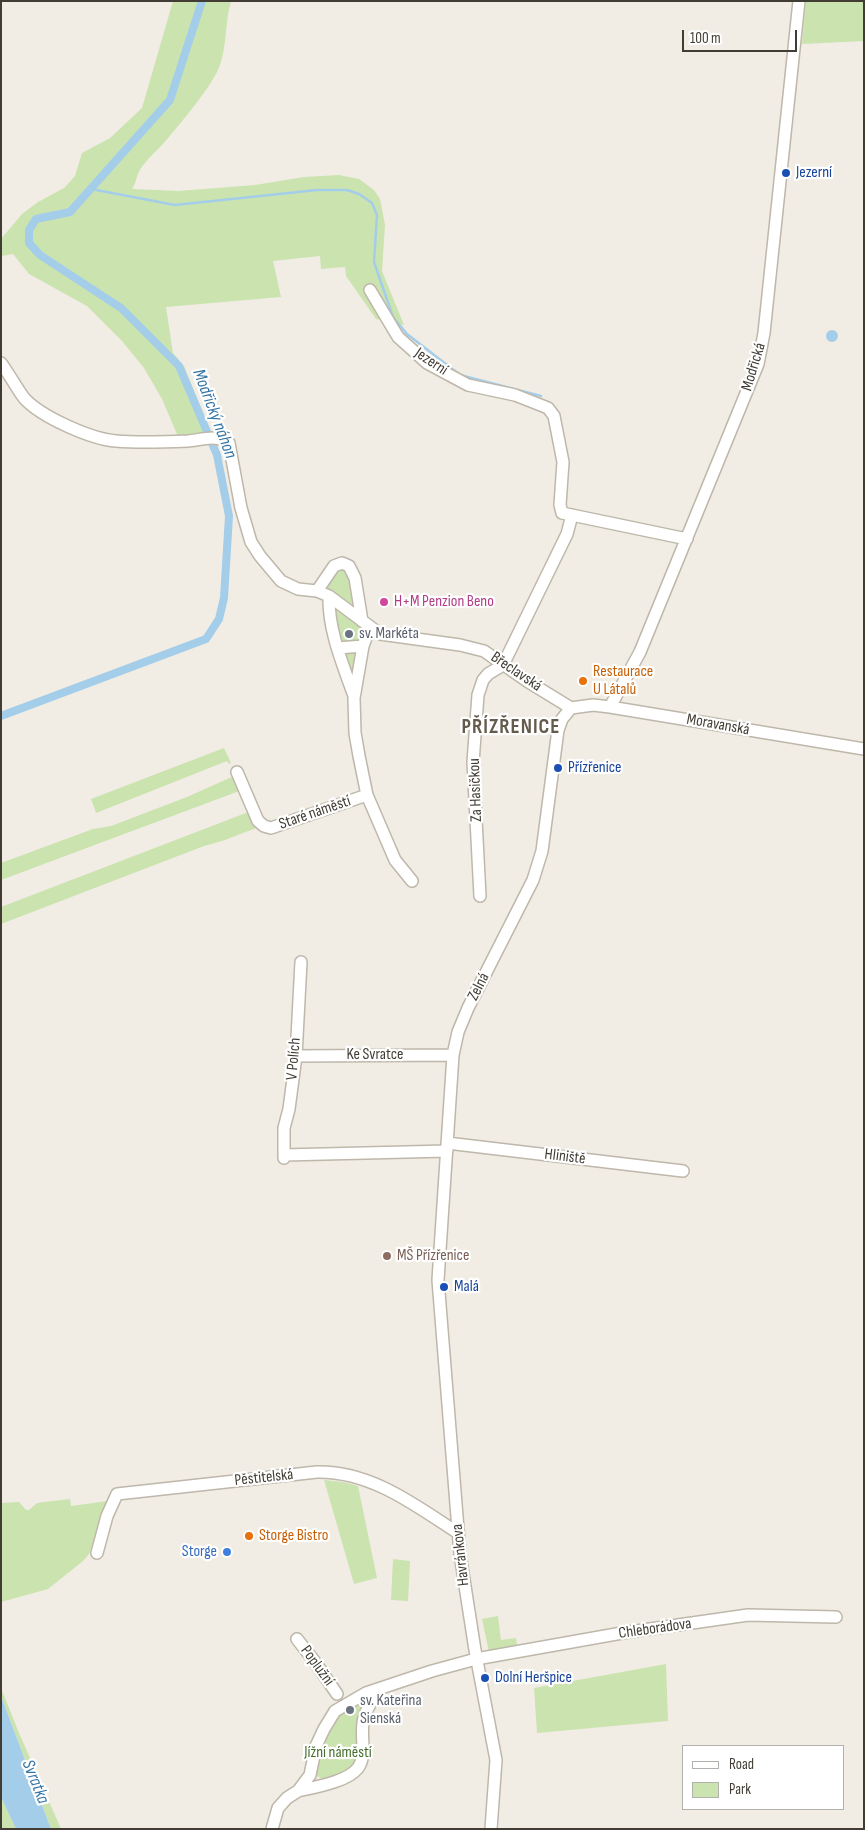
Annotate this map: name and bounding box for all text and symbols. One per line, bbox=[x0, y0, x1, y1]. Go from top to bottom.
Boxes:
scale bar bbox=[685, 20, 800, 52]
text: 100 m bbox=[690, 29, 721, 48]
place label: Jezerní bbox=[796, 163, 832, 183]
marker: Jezerní bbox=[780, 167, 792, 179]
street label: Modřická bbox=[738, 341, 770, 393]
street label: Jezerní bbox=[411, 344, 451, 380]
water label: Modřický náhon bbox=[187, 366, 241, 462]
place label: H+M Penzion Beno bbox=[394, 592, 494, 612]
marker: H+M Penzion Beno bbox=[378, 596, 390, 608]
place label: sv. Markéta bbox=[359, 624, 419, 644]
marker: sv. Markéta bbox=[343, 628, 355, 640]
street label: Břeclavská bbox=[487, 648, 545, 696]
place label: Restaurace U Látalů bbox=[593, 662, 653, 700]
marker: Restaurace U Látalů bbox=[577, 675, 589, 687]
street label: Moravanská bbox=[685, 710, 751, 740]
district label: PŘÍZŘENICE bbox=[460, 715, 562, 741]
street label: Za Hasičkou bbox=[465, 758, 487, 822]
place label: Přízřenice bbox=[568, 758, 621, 778]
marker: Přízřenice bbox=[552, 762, 564, 774]
street label: Staré náměstí bbox=[277, 792, 353, 834]
street label: Zelná bbox=[464, 970, 494, 1004]
street label: V Polích bbox=[283, 1037, 305, 1081]
street label: Ke Svratce bbox=[347, 1045, 403, 1065]
street label: Hliniště bbox=[543, 1145, 587, 1169]
place label: MŠ Přízřenice bbox=[397, 1246, 469, 1266]
marker: MŠ Přízřenice bbox=[381, 1250, 393, 1262]
place label: Malá bbox=[454, 1277, 479, 1297]
marker: Malá bbox=[438, 1281, 450, 1293]
street label: Pěstitelská bbox=[234, 1465, 294, 1491]
street label: Havránkova bbox=[448, 1523, 474, 1587]
place label: Storge Bistro bbox=[259, 1526, 328, 1546]
marker: Storge Bistro bbox=[243, 1530, 255, 1542]
place label: Storge bbox=[182, 1542, 217, 1562]
marker: Storge bbox=[221, 1546, 233, 1558]
street label: Chleborádova bbox=[617, 1614, 693, 1644]
street label: Poplužní bbox=[296, 1642, 338, 1690]
place label: Dolní Heršpice bbox=[495, 1668, 572, 1688]
marker: Dolní Heršpice bbox=[479, 1672, 491, 1684]
place label: sv. Kateřina Sienská bbox=[360, 1691, 422, 1729]
marker: sv. Kateřina Sienská bbox=[344, 1704, 356, 1716]
park label: Jížní náměstí bbox=[304, 1743, 372, 1763]
legend bbox=[682, 1745, 845, 1810]
text: Road bbox=[729, 1755, 754, 1774]
water label: Svratka bbox=[16, 1757, 54, 1807]
text: Park bbox=[729, 1780, 751, 1799]

